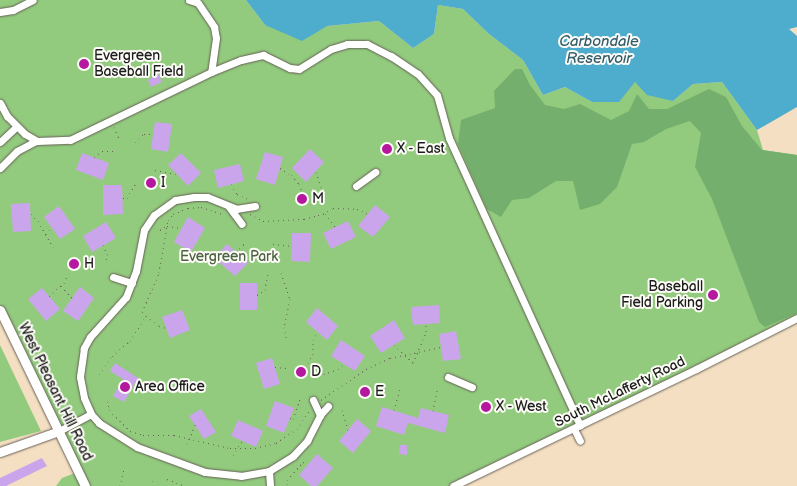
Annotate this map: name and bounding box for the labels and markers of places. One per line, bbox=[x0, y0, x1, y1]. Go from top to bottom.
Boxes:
place label: Evergreen Baseball Field bbox=[94, 48, 184, 80]
marker: Evergreen Baseball Field bbox=[78, 58, 90, 70]
place label: X - East bbox=[397, 141, 446, 157]
marker: X - East bbox=[381, 143, 393, 155]
place label: I bbox=[161, 175, 165, 191]
marker: I bbox=[145, 177, 157, 189]
place label: M bbox=[312, 191, 324, 207]
marker: M bbox=[296, 193, 308, 205]
place label: H bbox=[84, 256, 94, 272]
marker: H bbox=[68, 258, 80, 270]
place label: Baseball Field Parking bbox=[621, 279, 703, 312]
marker: Baseball Field Parking bbox=[707, 289, 719, 301]
place label: D bbox=[311, 364, 321, 380]
marker: D bbox=[295, 366, 307, 378]
place label: Area Office bbox=[135, 379, 205, 395]
marker: Area Office bbox=[119, 381, 131, 393]
place label: E bbox=[375, 384, 384, 400]
marker: E bbox=[359, 386, 371, 398]
place label: X - West bbox=[496, 399, 548, 415]
marker: X - West bbox=[480, 401, 492, 413]

